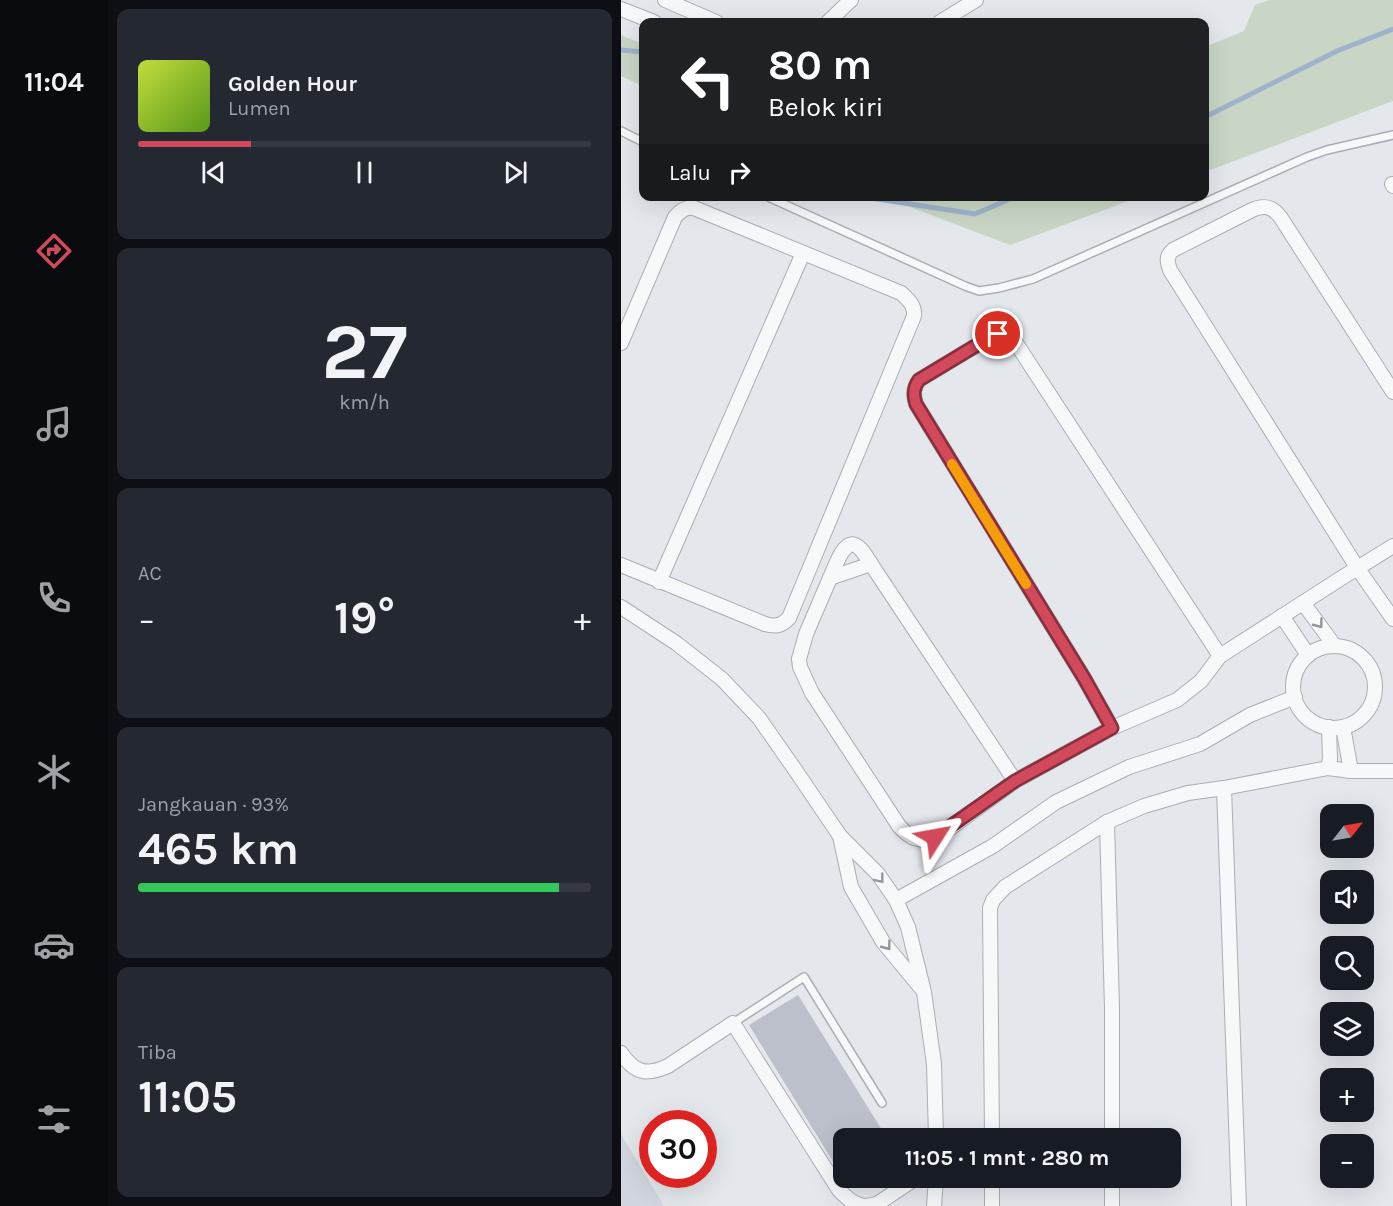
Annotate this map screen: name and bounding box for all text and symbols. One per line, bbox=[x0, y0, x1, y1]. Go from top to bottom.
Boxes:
text: 80 m bbox=[768, 40, 872, 90]
icon: left bbox=[669, 42, 747, 120]
text: 11:04 bbox=[24, 66, 84, 98]
text: Golden Hour bbox=[228, 71, 357, 97]
text: Belok kiri bbox=[768, 91, 884, 123]
text: Lumen bbox=[228, 97, 291, 120]
icon: previous bbox=[197, 156, 230, 189]
icon: pause bbox=[348, 156, 381, 189]
icon: next bbox=[499, 156, 532, 189]
icon: right bbox=[723, 156, 756, 189]
text: Lalu bbox=[669, 160, 711, 186]
icon: directions bbox=[33, 230, 75, 272]
text: 27 bbox=[322, 306, 408, 398]
pin bbox=[972, 308, 1023, 359]
icon: arrive bbox=[981, 317, 1014, 350]
text: km/h bbox=[339, 391, 390, 414]
icon: music bbox=[33, 403, 75, 445]
text: AC bbox=[138, 562, 162, 585]
icon: phone bbox=[33, 577, 75, 619]
text: 19° bbox=[334, 592, 395, 644]
text: − bbox=[138, 600, 155, 638]
text: + bbox=[574, 600, 591, 638]
one-way arrow bbox=[1311, 617, 1322, 628]
icon: climate bbox=[33, 751, 75, 793]
text: Jangkauan · 93% bbox=[138, 793, 289, 816]
north arrow bbox=[1320, 804, 1374, 858]
map controls bbox=[1320, 804, 1374, 1188]
position arrow bbox=[903, 805, 967, 869]
text: 465 km bbox=[138, 823, 299, 875]
button: sound bbox=[1320, 870, 1374, 924]
one-way arrow bbox=[873, 872, 884, 883]
icon: car bbox=[33, 924, 75, 966]
button: search bbox=[1320, 936, 1374, 990]
one-way arrow bbox=[880, 940, 891, 951]
button: layers bbox=[1320, 1002, 1374, 1056]
text: Tiba bbox=[138, 1041, 177, 1064]
button: + bbox=[1320, 1068, 1374, 1122]
text: 11:05 bbox=[138, 1071, 237, 1123]
icon: filters bbox=[33, 1098, 75, 1140]
speed limit sign: 30 bbox=[639, 1110, 717, 1188]
button: − bbox=[1320, 1134, 1374, 1188]
text: 11:05 · 1 mnt · 280 m bbox=[905, 1145, 1109, 1171]

